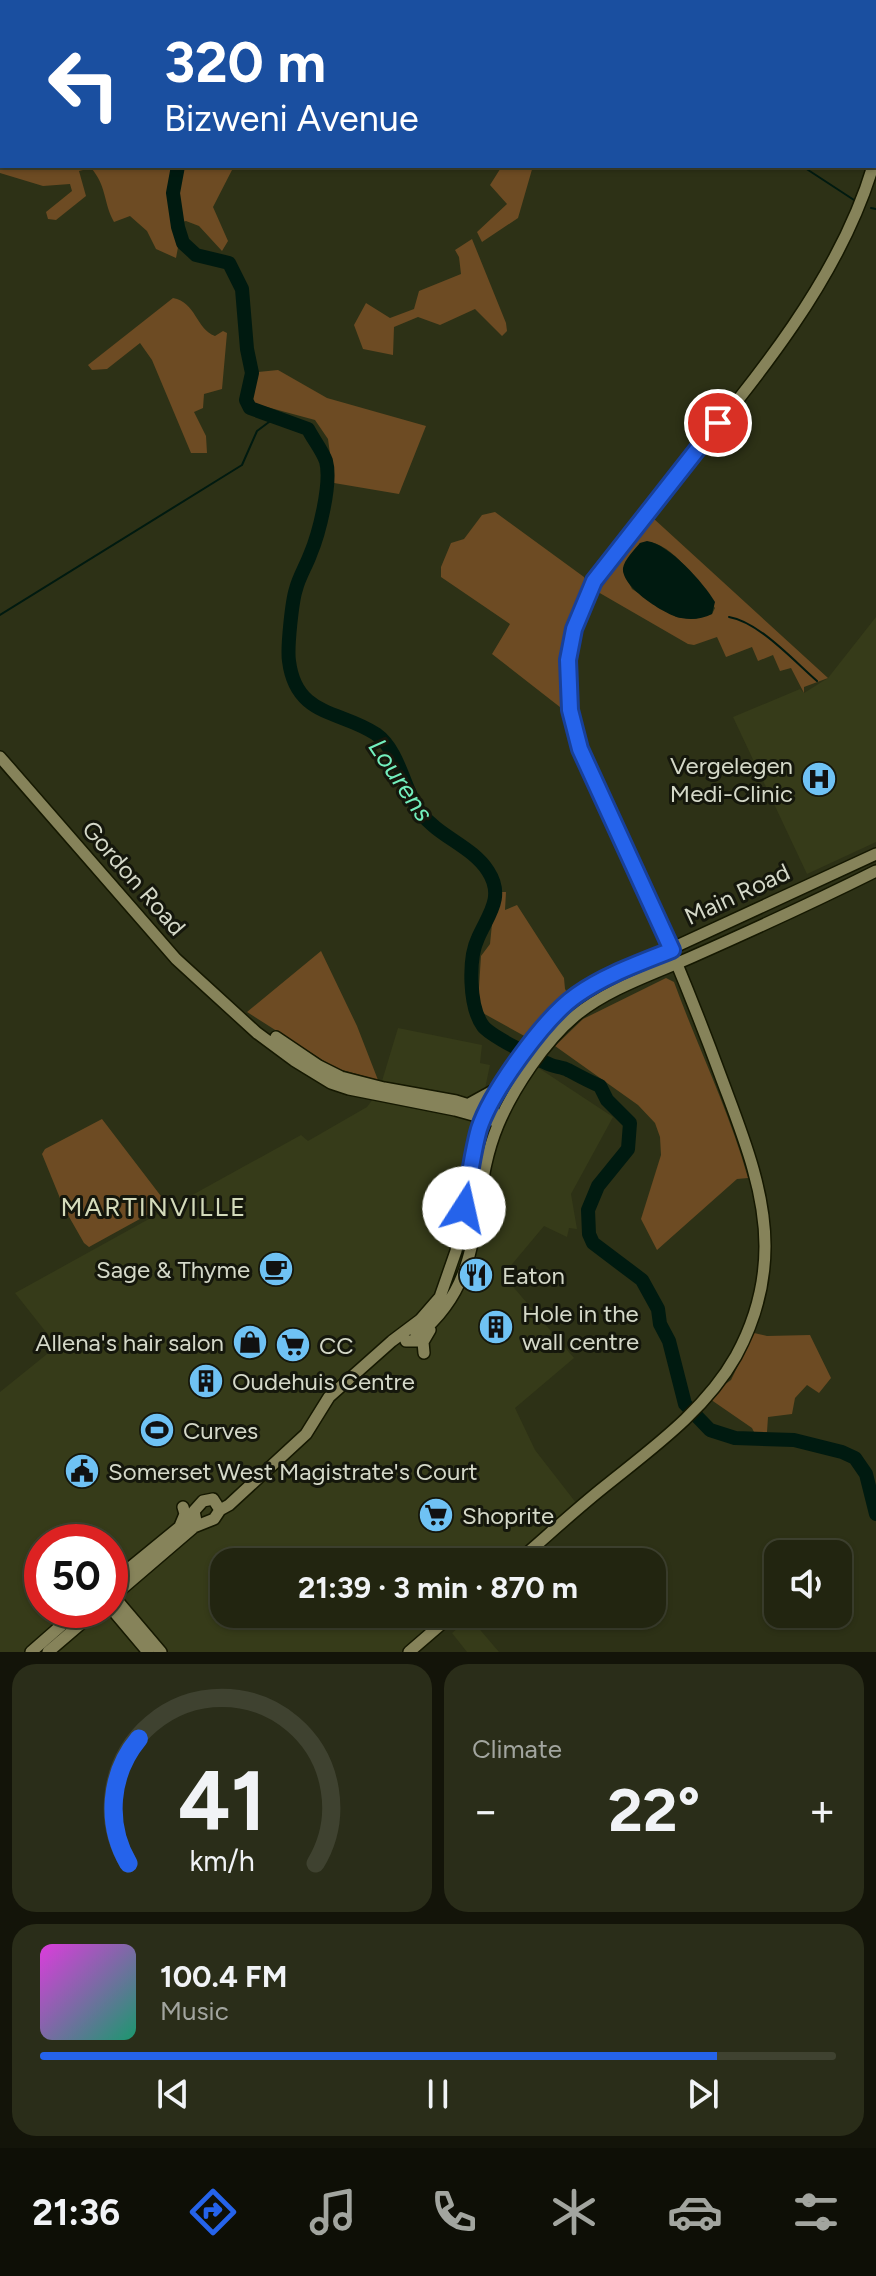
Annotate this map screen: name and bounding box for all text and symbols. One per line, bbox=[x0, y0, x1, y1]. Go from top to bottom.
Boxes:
text: 320 m bbox=[164, 29, 326, 96]
icon: left bbox=[32, 32, 136, 136]
text: Bizweni Avenue bbox=[164, 97, 419, 140]
pin bbox=[684, 389, 752, 457]
icon: arrive bbox=[696, 401, 740, 445]
water label: Lourens bbox=[362, 733, 440, 827]
place label: Vergelegen Medi-Clinic bbox=[670, 751, 793, 808]
hospital icon: Vergelegen Medi-Clinic bbox=[800, 760, 838, 798]
street label: Gordon Road bbox=[76, 815, 192, 941]
street label: Main Road bbox=[680, 857, 794, 931]
position arrow bbox=[422, 1166, 506, 1250]
district label: MARTINVILLE bbox=[61, 1191, 247, 1223]
cafe icon: Sage & Thyme bbox=[257, 1250, 295, 1288]
place label: Sage & Thyme bbox=[96, 1255, 250, 1284]
restaurant icon: Eaton bbox=[457, 1256, 495, 1294]
place label: Eaton bbox=[502, 1261, 565, 1290]
place label: Hole in the wall centre bbox=[522, 1299, 639, 1356]
building icon: Hole in the wall centre bbox=[477, 1308, 515, 1346]
shop icon: Allena's hair salon bbox=[231, 1323, 269, 1361]
supermarket icon: CC bbox=[274, 1326, 312, 1364]
place label: Allena's hair salon bbox=[35, 1328, 224, 1357]
place label: CC bbox=[319, 1331, 354, 1360]
building icon: Oudehuis Centre bbox=[187, 1362, 225, 1400]
place label: Oudehuis Centre bbox=[232, 1367, 415, 1396]
sports icon: Curves bbox=[138, 1411, 176, 1449]
place label: Curves bbox=[183, 1416, 258, 1445]
public building icon: Somerset West Magistrate's Court bbox=[63, 1452, 101, 1490]
place label: Somerset West Magistrate's Court bbox=[108, 1457, 478, 1486]
supermarket icon: Shoprite bbox=[417, 1496, 455, 1534]
place label: Shoprite bbox=[462, 1501, 554, 1530]
speed limit sign: 50 bbox=[24, 1524, 128, 1628]
map controls bbox=[764, 1540, 852, 1628]
button: sound bbox=[764, 1540, 852, 1628]
text: 21:39 · 3 min · 870 m bbox=[298, 1569, 578, 1606]
text: Climate bbox=[472, 1733, 562, 1765]
text: 41 bbox=[178, 1751, 266, 1851]
text: 22° bbox=[608, 1774, 700, 1846]
text: − bbox=[472, 1784, 499, 1837]
text: + bbox=[809, 1784, 836, 1837]
text: km/h bbox=[189, 1844, 255, 1878]
text: 100.4 FM bbox=[160, 1958, 287, 1995]
text: Music bbox=[160, 1995, 229, 2027]
icon: previous bbox=[151, 2072, 195, 2116]
icon: pause bbox=[416, 2072, 460, 2116]
icon: next bbox=[681, 2072, 725, 2116]
icon: directions bbox=[185, 2184, 241, 2240]
icon: music bbox=[305, 2184, 361, 2240]
icon: phone bbox=[426, 2184, 482, 2240]
icon: climate bbox=[546, 2184, 602, 2240]
icon: car bbox=[667, 2184, 723, 2240]
icon: filters bbox=[788, 2184, 844, 2240]
text: 21:36 bbox=[32, 2191, 120, 2234]

